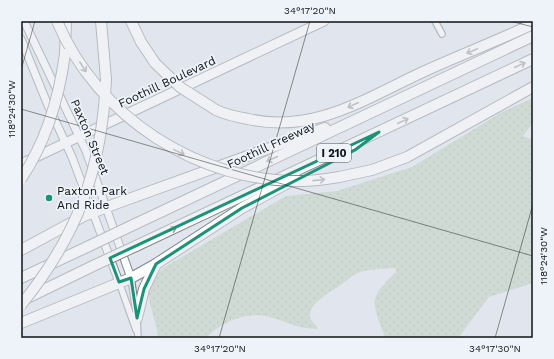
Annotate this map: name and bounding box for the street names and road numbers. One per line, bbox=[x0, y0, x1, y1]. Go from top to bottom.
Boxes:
street label: Foothill Boulevard bbox=[116, 53, 218, 111]
street label: Paxton Street bbox=[68, 97, 112, 177]
street label: Foothill Freeway bbox=[225, 118, 318, 172]
road number: I 210 bbox=[317, 144, 351, 162]

